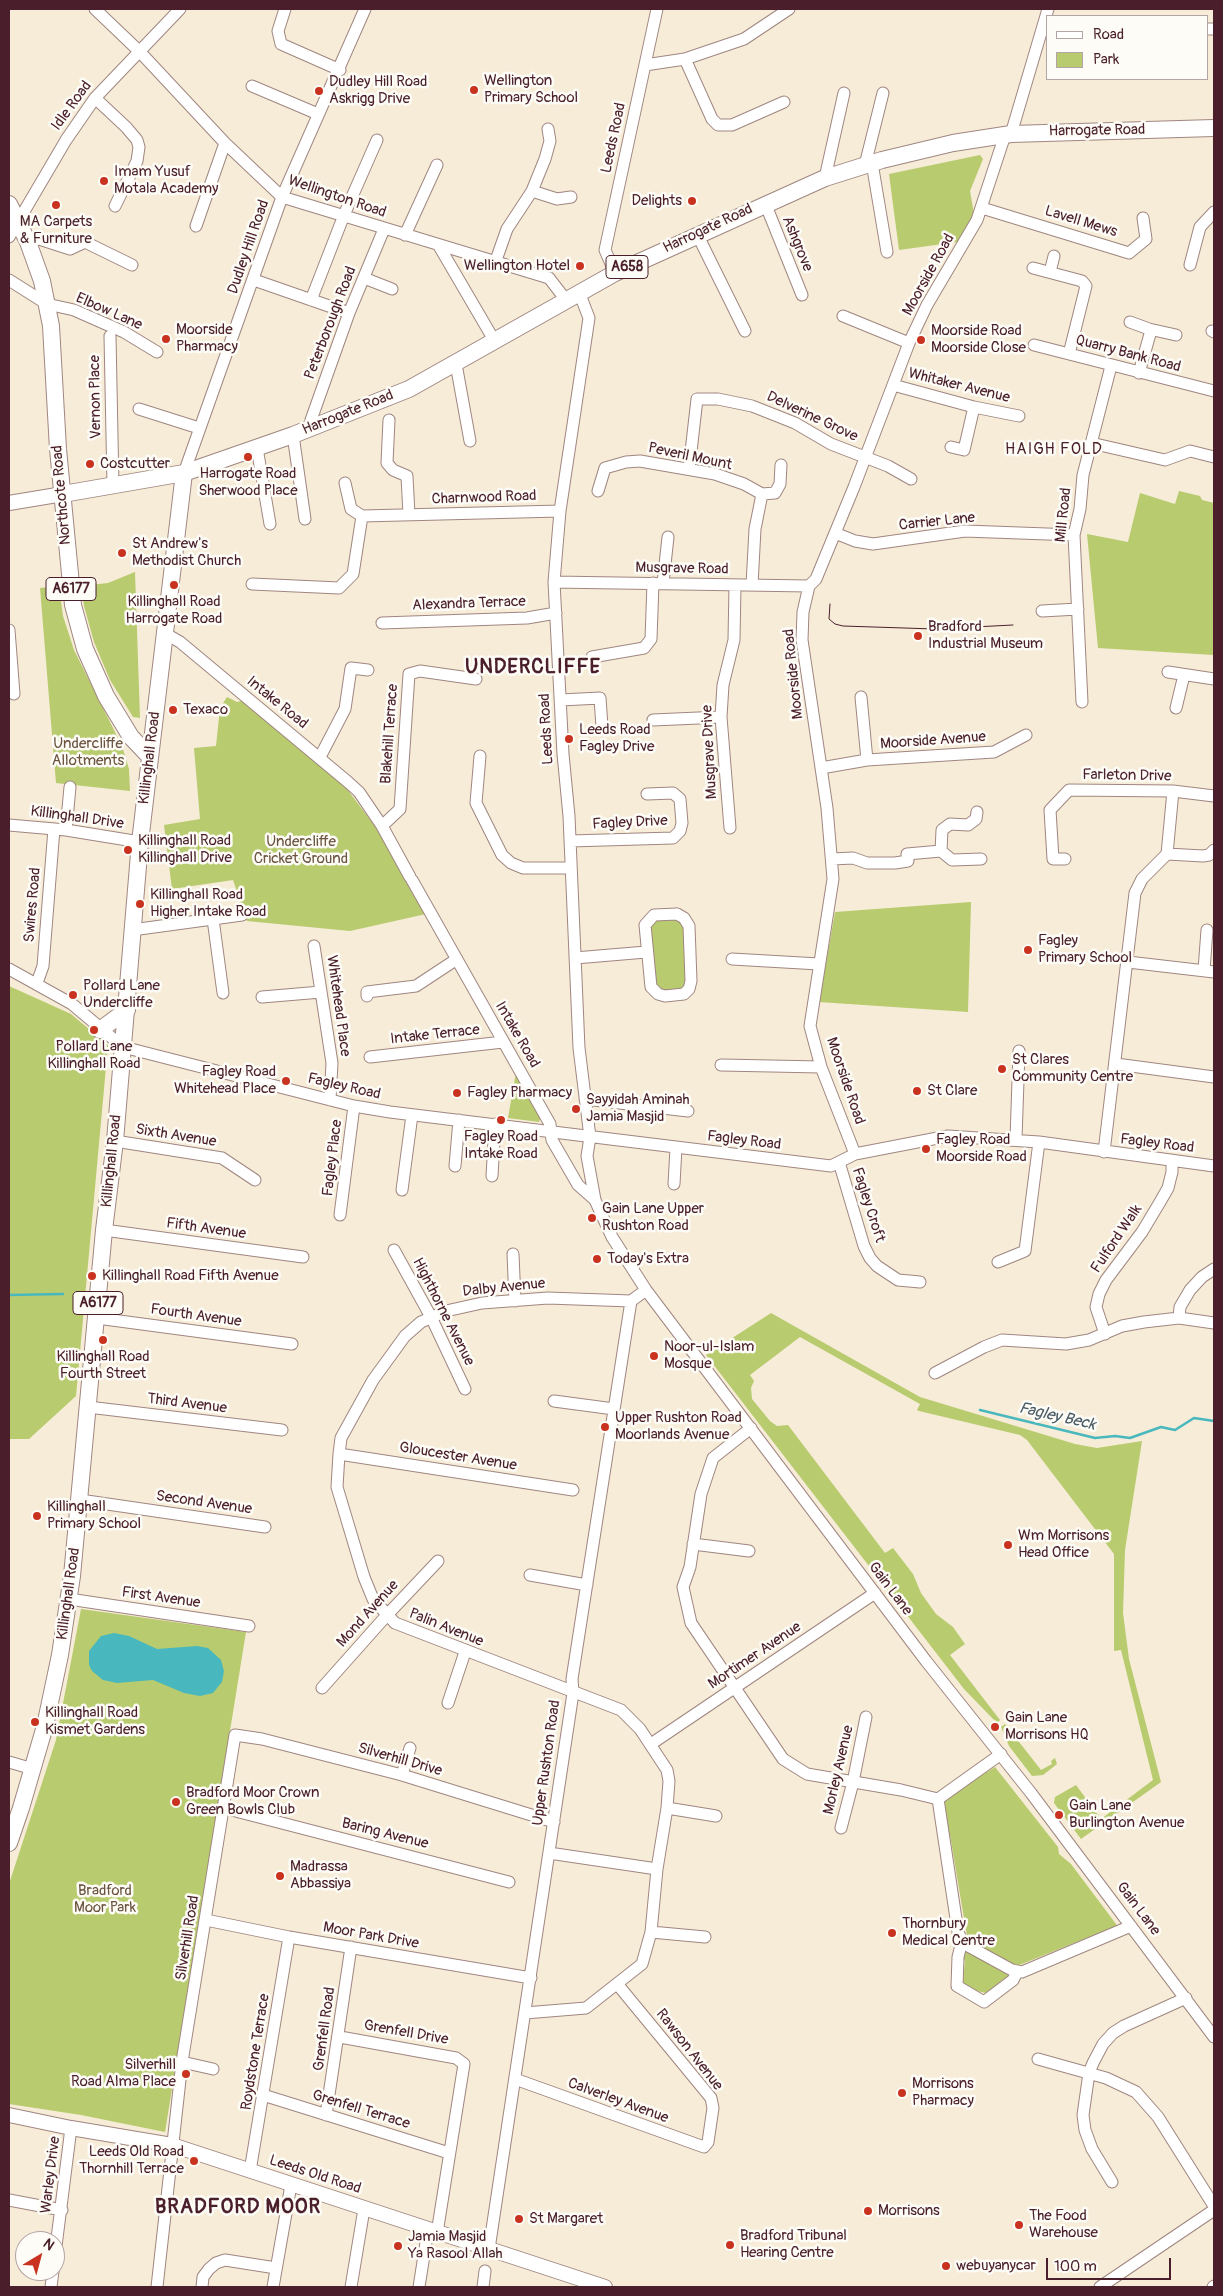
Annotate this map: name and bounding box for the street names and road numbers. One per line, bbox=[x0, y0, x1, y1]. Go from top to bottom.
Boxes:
street label: Idle Road bbox=[48, 78, 96, 134]
street label: Leeds Road bbox=[598, 101, 630, 175]
street label: Harrogate Road bbox=[1048, 121, 1146, 141]
street label: Wellington Road bbox=[286, 172, 388, 222]
street label: Dudley Hill Road bbox=[224, 198, 274, 296]
street label: Harrogate Road bbox=[660, 200, 756, 258]
street label: Lavell Mews bbox=[1043, 202, 1119, 242]
street label: Ashgrove bbox=[778, 214, 816, 274]
street label: Moorside Road bbox=[899, 231, 959, 319]
road number: A658 bbox=[606, 256, 648, 278]
street label: Peterborough Road bbox=[301, 264, 361, 382]
street label: Elbow Lane bbox=[73, 289, 145, 335]
street label: Quarry Bank Road bbox=[1073, 331, 1183, 377]
street label: Vernon Place bbox=[86, 355, 106, 439]
street label: Whitaker Avenue bbox=[906, 365, 1012, 407]
street label: Harrogate Road bbox=[300, 387, 396, 439]
street label: Delverine Grove bbox=[763, 388, 861, 446]
street label: Peveril Mount bbox=[646, 439, 734, 475]
street label: Northcote Road bbox=[49, 444, 75, 546]
street label: Charnwood Road bbox=[431, 487, 537, 509]
street label: Mill Road bbox=[1052, 487, 1076, 543]
street label: Carrier Lane bbox=[898, 509, 976, 535]
street label: Musgrave Road bbox=[635, 559, 729, 579]
road number: A6177 bbox=[46, 578, 96, 600]
street label: Alexandra Terrace bbox=[412, 593, 526, 615]
street label: Moorside Road bbox=[780, 628, 808, 720]
street label: Intake Road bbox=[243, 673, 311, 733]
street label: Blakehill Terrace bbox=[378, 683, 402, 785]
street label: Leeds Road bbox=[536, 693, 558, 765]
street label: Musgrave Drive bbox=[699, 704, 721, 800]
street label: Killinghall Road bbox=[135, 711, 165, 805]
street label: Moorside Avenue bbox=[880, 728, 986, 754]
street label: Farleton Drive bbox=[1082, 766, 1172, 786]
street label: Killinghall Drive bbox=[29, 803, 125, 833]
street label: Fagley Drive bbox=[592, 812, 668, 834]
street label: Swires Road bbox=[21, 867, 45, 943]
street label: Whitehead Place bbox=[322, 954, 354, 1058]
street label: Intake Road bbox=[491, 999, 543, 1071]
street label: Intake Terrace bbox=[389, 1021, 481, 1049]
street label: Moorside Road bbox=[822, 1035, 868, 1127]
street label: Fagley Road bbox=[306, 1070, 382, 1104]
street label: Killinghall Road bbox=[98, 1114, 126, 1208]
street label: Fagley Place bbox=[319, 1119, 347, 1197]
street label: Sixth Avenue bbox=[134, 1121, 218, 1151]
street label: Fagley Road bbox=[706, 1128, 782, 1154]
street label: Fagley Road bbox=[1119, 1131, 1195, 1157]
street label: Fagley Croft bbox=[847, 1165, 889, 1245]
street label: Fulford Walk bbox=[1088, 1201, 1146, 1277]
street label: Fifth Avenue bbox=[165, 1215, 247, 1243]
street label: Highthorne Avenue bbox=[408, 1255, 478, 1369]
street label: Dalby Avenue bbox=[462, 1275, 546, 1301]
road number: A6177 bbox=[73, 1292, 123, 1315]
street label: Fourth Avenue bbox=[149, 1301, 243, 1331]
street label: Third Avenue bbox=[146, 1390, 228, 1418]
street label: Gloucester Avenue bbox=[398, 1439, 518, 1475]
street label: Second Avenue bbox=[155, 1487, 253, 1519]
street label: Killinghall Road bbox=[54, 1547, 84, 1641]
street label: Gain Lane bbox=[864, 1559, 916, 1619]
street label: Mond Avenue bbox=[333, 1577, 403, 1651]
street label: First Avenue bbox=[121, 1584, 201, 1612]
street label: Palin Avenue bbox=[406, 1605, 486, 1651]
street label: Mortimer Avenue bbox=[705, 1618, 805, 1694]
street label: Upper Rushton Road bbox=[529, 1699, 565, 1827]
street label: Morley Avenue bbox=[820, 1724, 858, 1816]
street label: Silverhill Drive bbox=[356, 1739, 444, 1781]
street label: Baring Avenue bbox=[340, 1815, 430, 1853]
street label: Gain Lane bbox=[1112, 1879, 1164, 1939]
street label: Silverhill Road bbox=[172, 1894, 204, 1982]
street label: Moor Park Drive bbox=[322, 1919, 420, 1953]
street label: Grenfell Road bbox=[310, 1986, 340, 2072]
street label: Roydstone Terrace bbox=[238, 1992, 274, 2112]
street label: Rawson Avenue bbox=[652, 2006, 726, 2094]
street label: Grenfell Drive bbox=[362, 2017, 450, 2049]
street label: Calverley Avenue bbox=[565, 2074, 671, 2128]
street label: Grenfell Terrace bbox=[310, 2087, 412, 2133]
street label: Warley Drive bbox=[37, 2135, 65, 2215]
street label: Leeds Old Road bbox=[267, 2152, 363, 2198]

